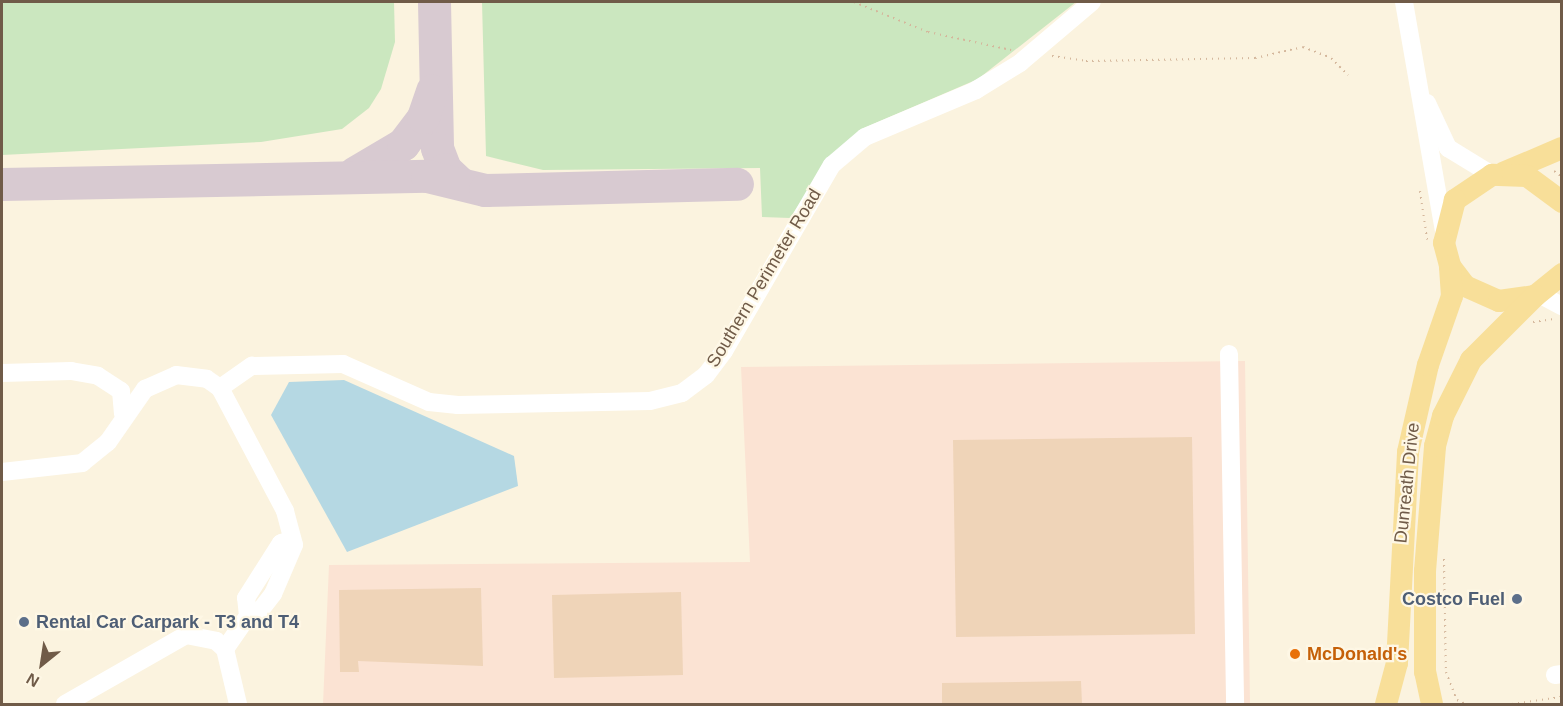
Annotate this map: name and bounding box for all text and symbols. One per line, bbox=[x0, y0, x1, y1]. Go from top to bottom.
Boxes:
street label: Southern Perimeter Road bbox=[702, 185, 826, 371]
street label: Dunreath Drive bbox=[1390, 422, 1424, 544]
place label: Costco Fuel bbox=[1402, 588, 1505, 610]
marker: Costco Fuel bbox=[1510, 592, 1524, 606]
place label: Rental Car Carpark - T3 and T4 bbox=[36, 611, 299, 633]
marker: Rental Car Carpark - T3 and T4 bbox=[17, 615, 31, 629]
north arrow bbox=[12, 634, 72, 694]
place label: McDonald's bbox=[1307, 643, 1407, 665]
marker: McDonald's bbox=[1288, 647, 1302, 661]
text: N bbox=[23, 670, 42, 690]

